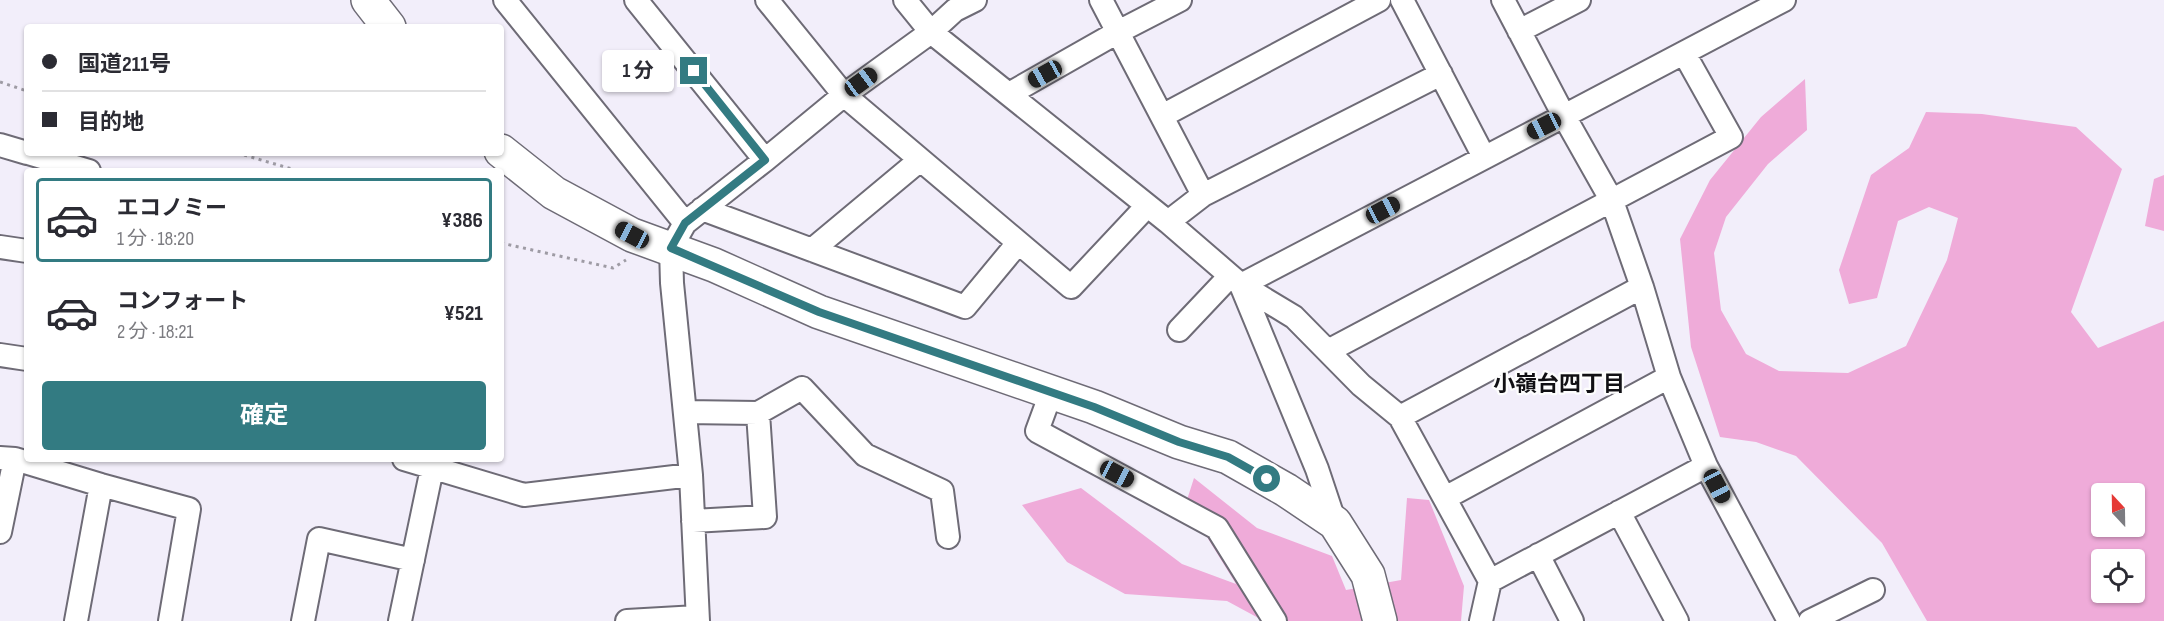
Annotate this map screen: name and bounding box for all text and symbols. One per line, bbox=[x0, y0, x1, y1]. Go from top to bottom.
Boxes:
callout: 1 分 bbox=[601, 50, 673, 92]
text: 国道211号 bbox=[78, 51, 171, 78]
route end bbox=[680, 57, 707, 84]
car bbox=[1025, 57, 1065, 91]
text: 1 分 bbox=[623, 59, 653, 83]
car bbox=[841, 64, 881, 100]
text: 目的地 bbox=[78, 109, 144, 136]
car bbox=[1524, 110, 1564, 142]
icon: car bbox=[45, 193, 99, 247]
car bbox=[1363, 194, 1403, 226]
text: エコノミー bbox=[117, 195, 227, 222]
text: ¥386 bbox=[441, 207, 483, 234]
car bbox=[612, 219, 652, 251]
text: 1 分 · 18:20 bbox=[117, 227, 194, 251]
icon: car bbox=[45, 286, 99, 340]
text: コンフォート bbox=[117, 288, 248, 315]
text: ¥521 bbox=[444, 300, 483, 327]
text: 2 分 · 18:21 bbox=[117, 320, 194, 344]
district label: 小嶺台四丁目 bbox=[1493, 371, 1625, 398]
button: 確定 bbox=[42, 381, 486, 450]
car bbox=[1097, 458, 1137, 490]
route start bbox=[1253, 465, 1280, 492]
car bbox=[1701, 466, 1733, 506]
north arrow bbox=[2091, 483, 2145, 537]
map controls bbox=[2091, 483, 2145, 603]
button: locate bbox=[2091, 549, 2145, 603]

